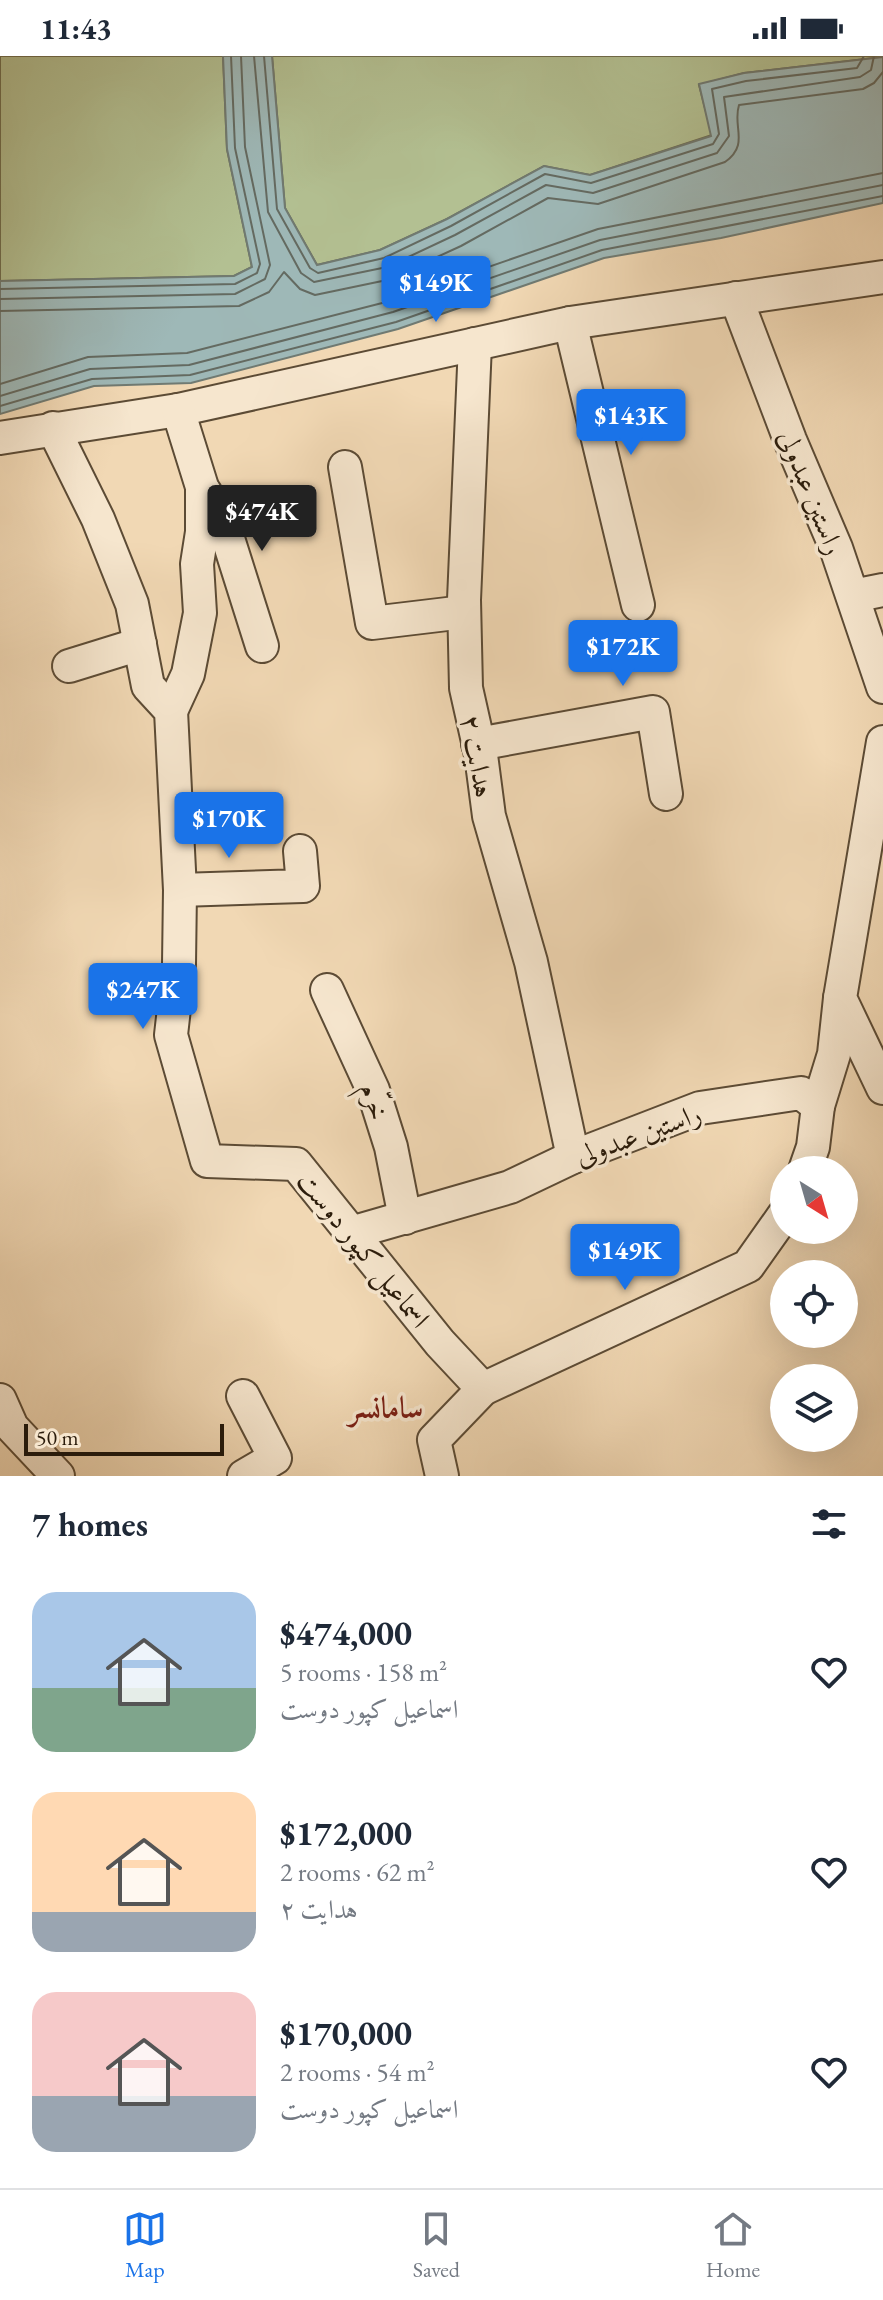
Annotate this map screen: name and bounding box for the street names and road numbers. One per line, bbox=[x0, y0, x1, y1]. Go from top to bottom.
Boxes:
street label: راستین عبدولی bbox=[771, 424, 853, 560]
street label: هدایت ۲ bbox=[453, 712, 503, 800]
street label: خرّم bbox=[345, 1077, 399, 1127]
street label: راستین عبدولی bbox=[570, 1095, 706, 1173]
street label: اسماعیل کپور دوست bbox=[288, 1163, 438, 1336]

